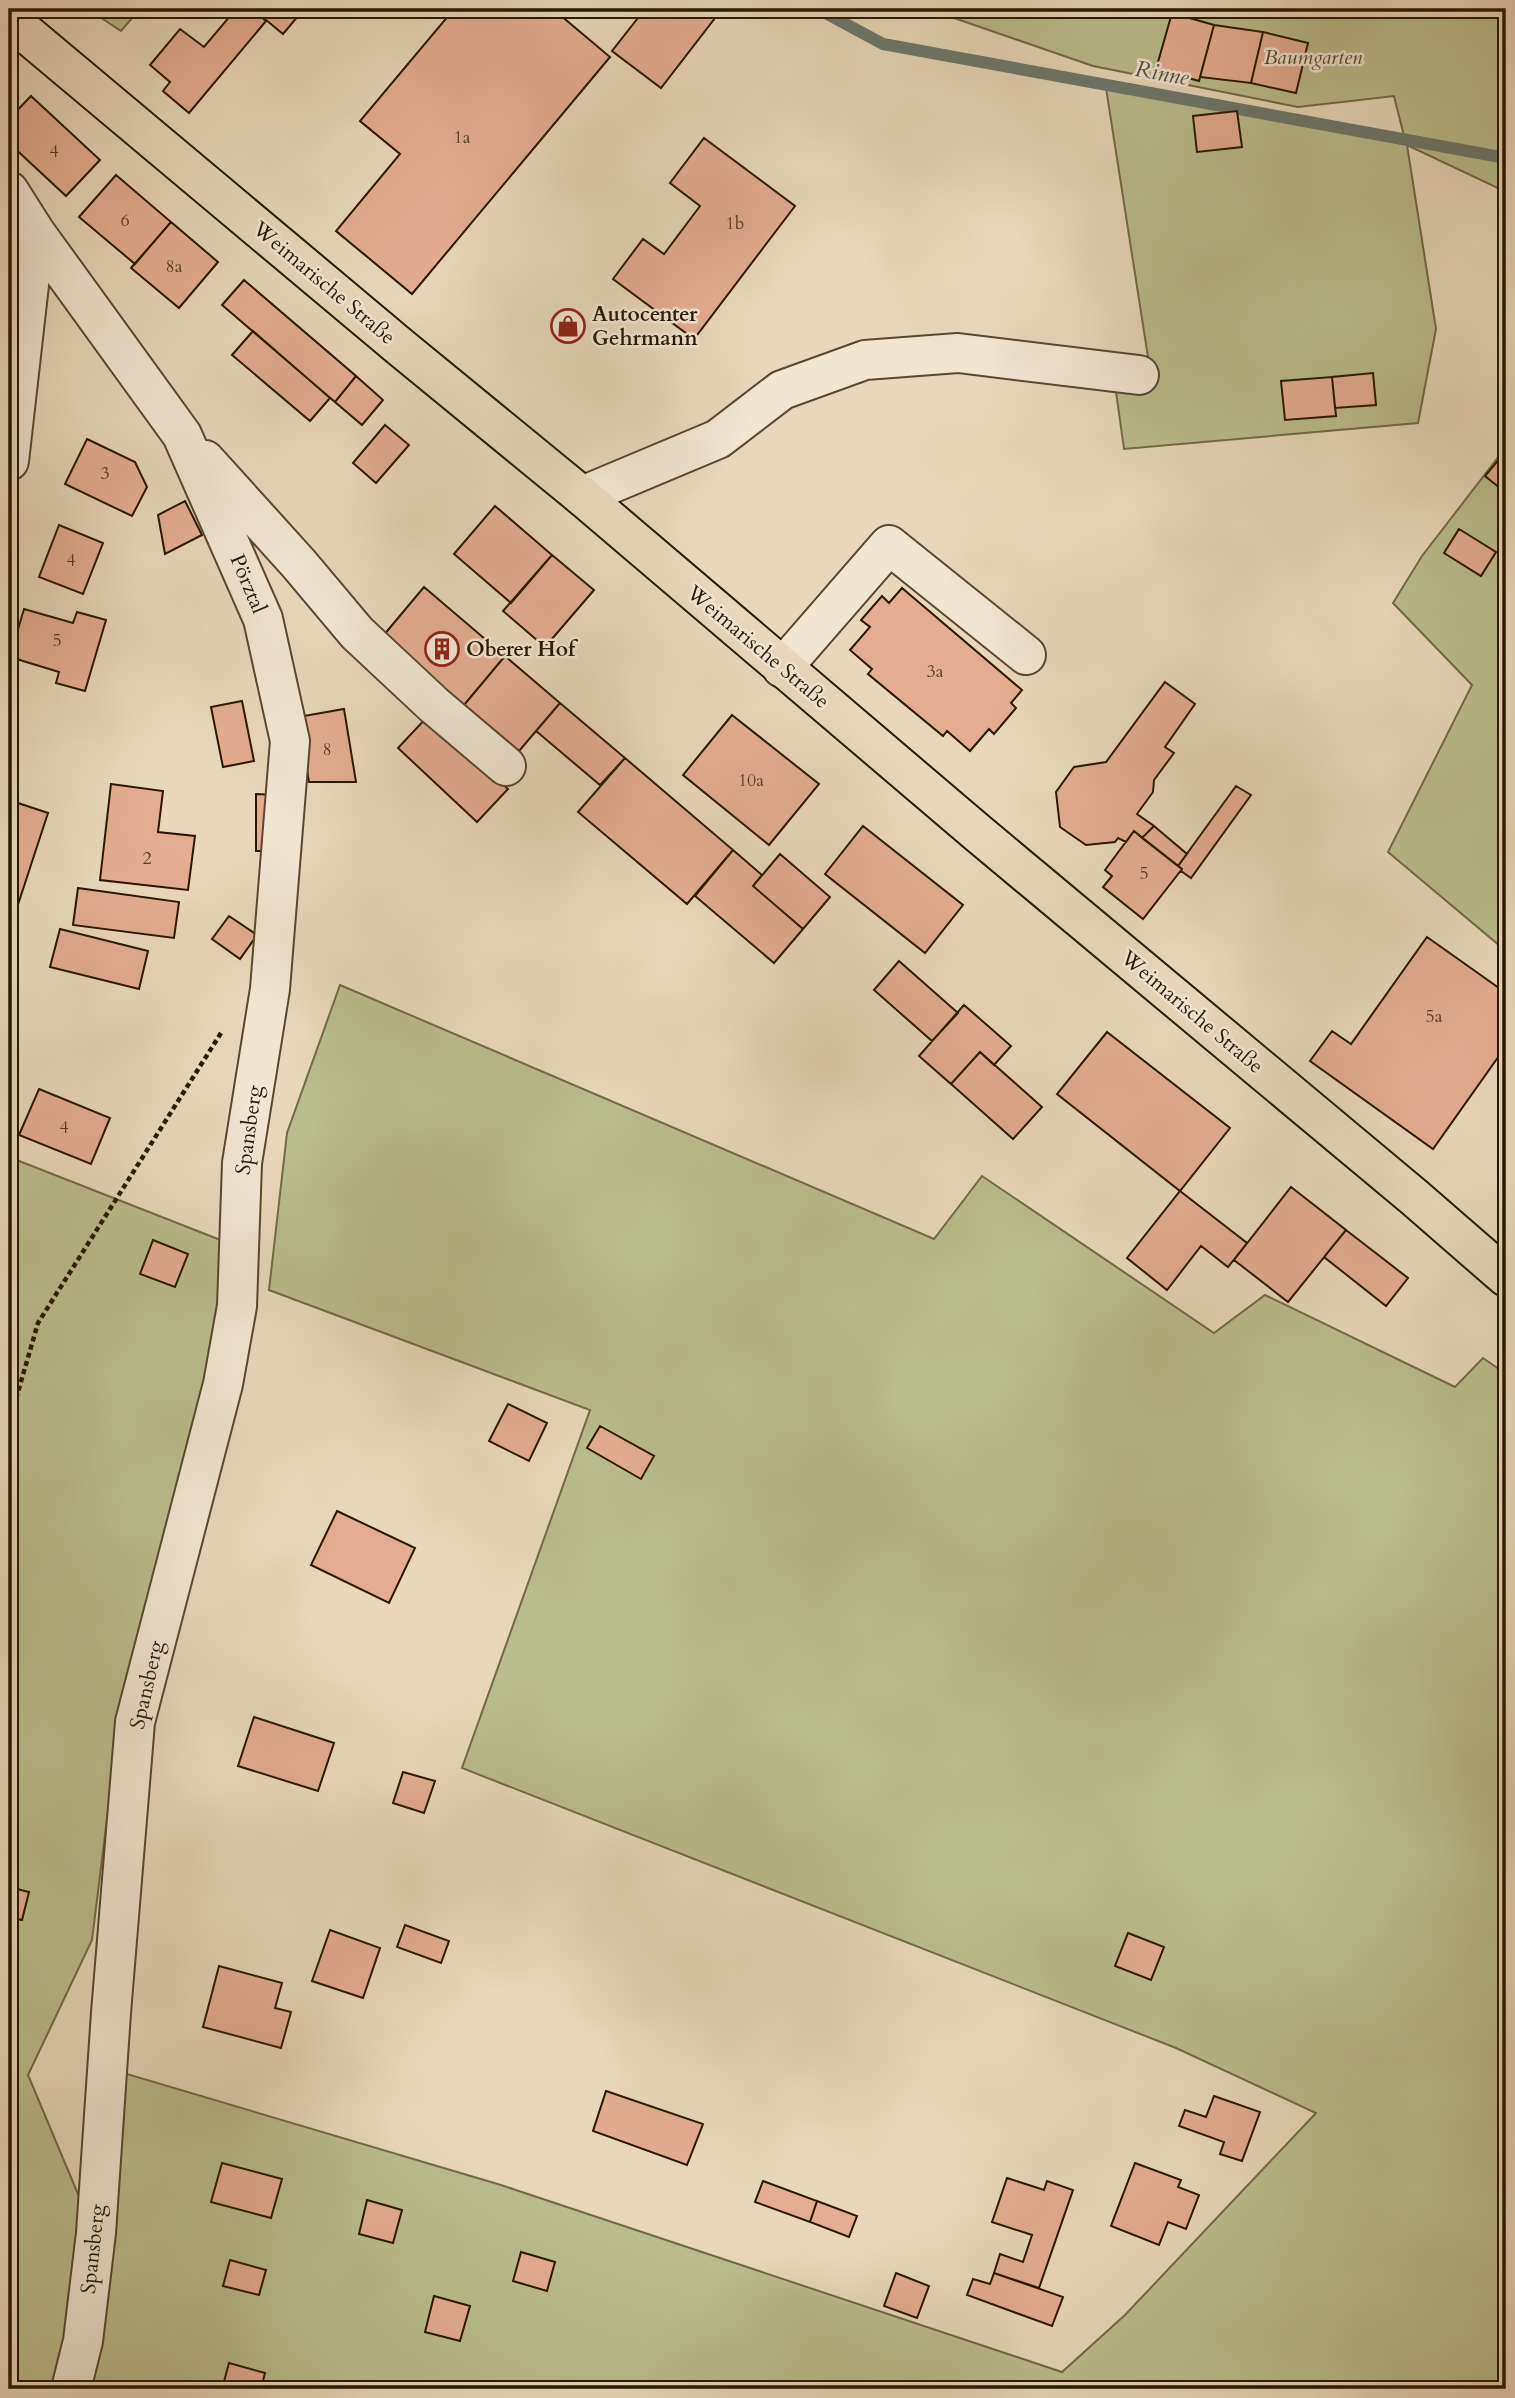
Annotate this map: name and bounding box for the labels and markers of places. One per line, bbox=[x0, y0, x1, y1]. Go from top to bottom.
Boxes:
place label: Autocenter Gehrmann bbox=[592, 300, 698, 353]
shop icon: Autocenter Gehrmann bbox=[549, 307, 587, 345]
building icon: Oberer Hof bbox=[423, 630, 461, 668]
place label: Oberer Hof bbox=[466, 635, 579, 664]

